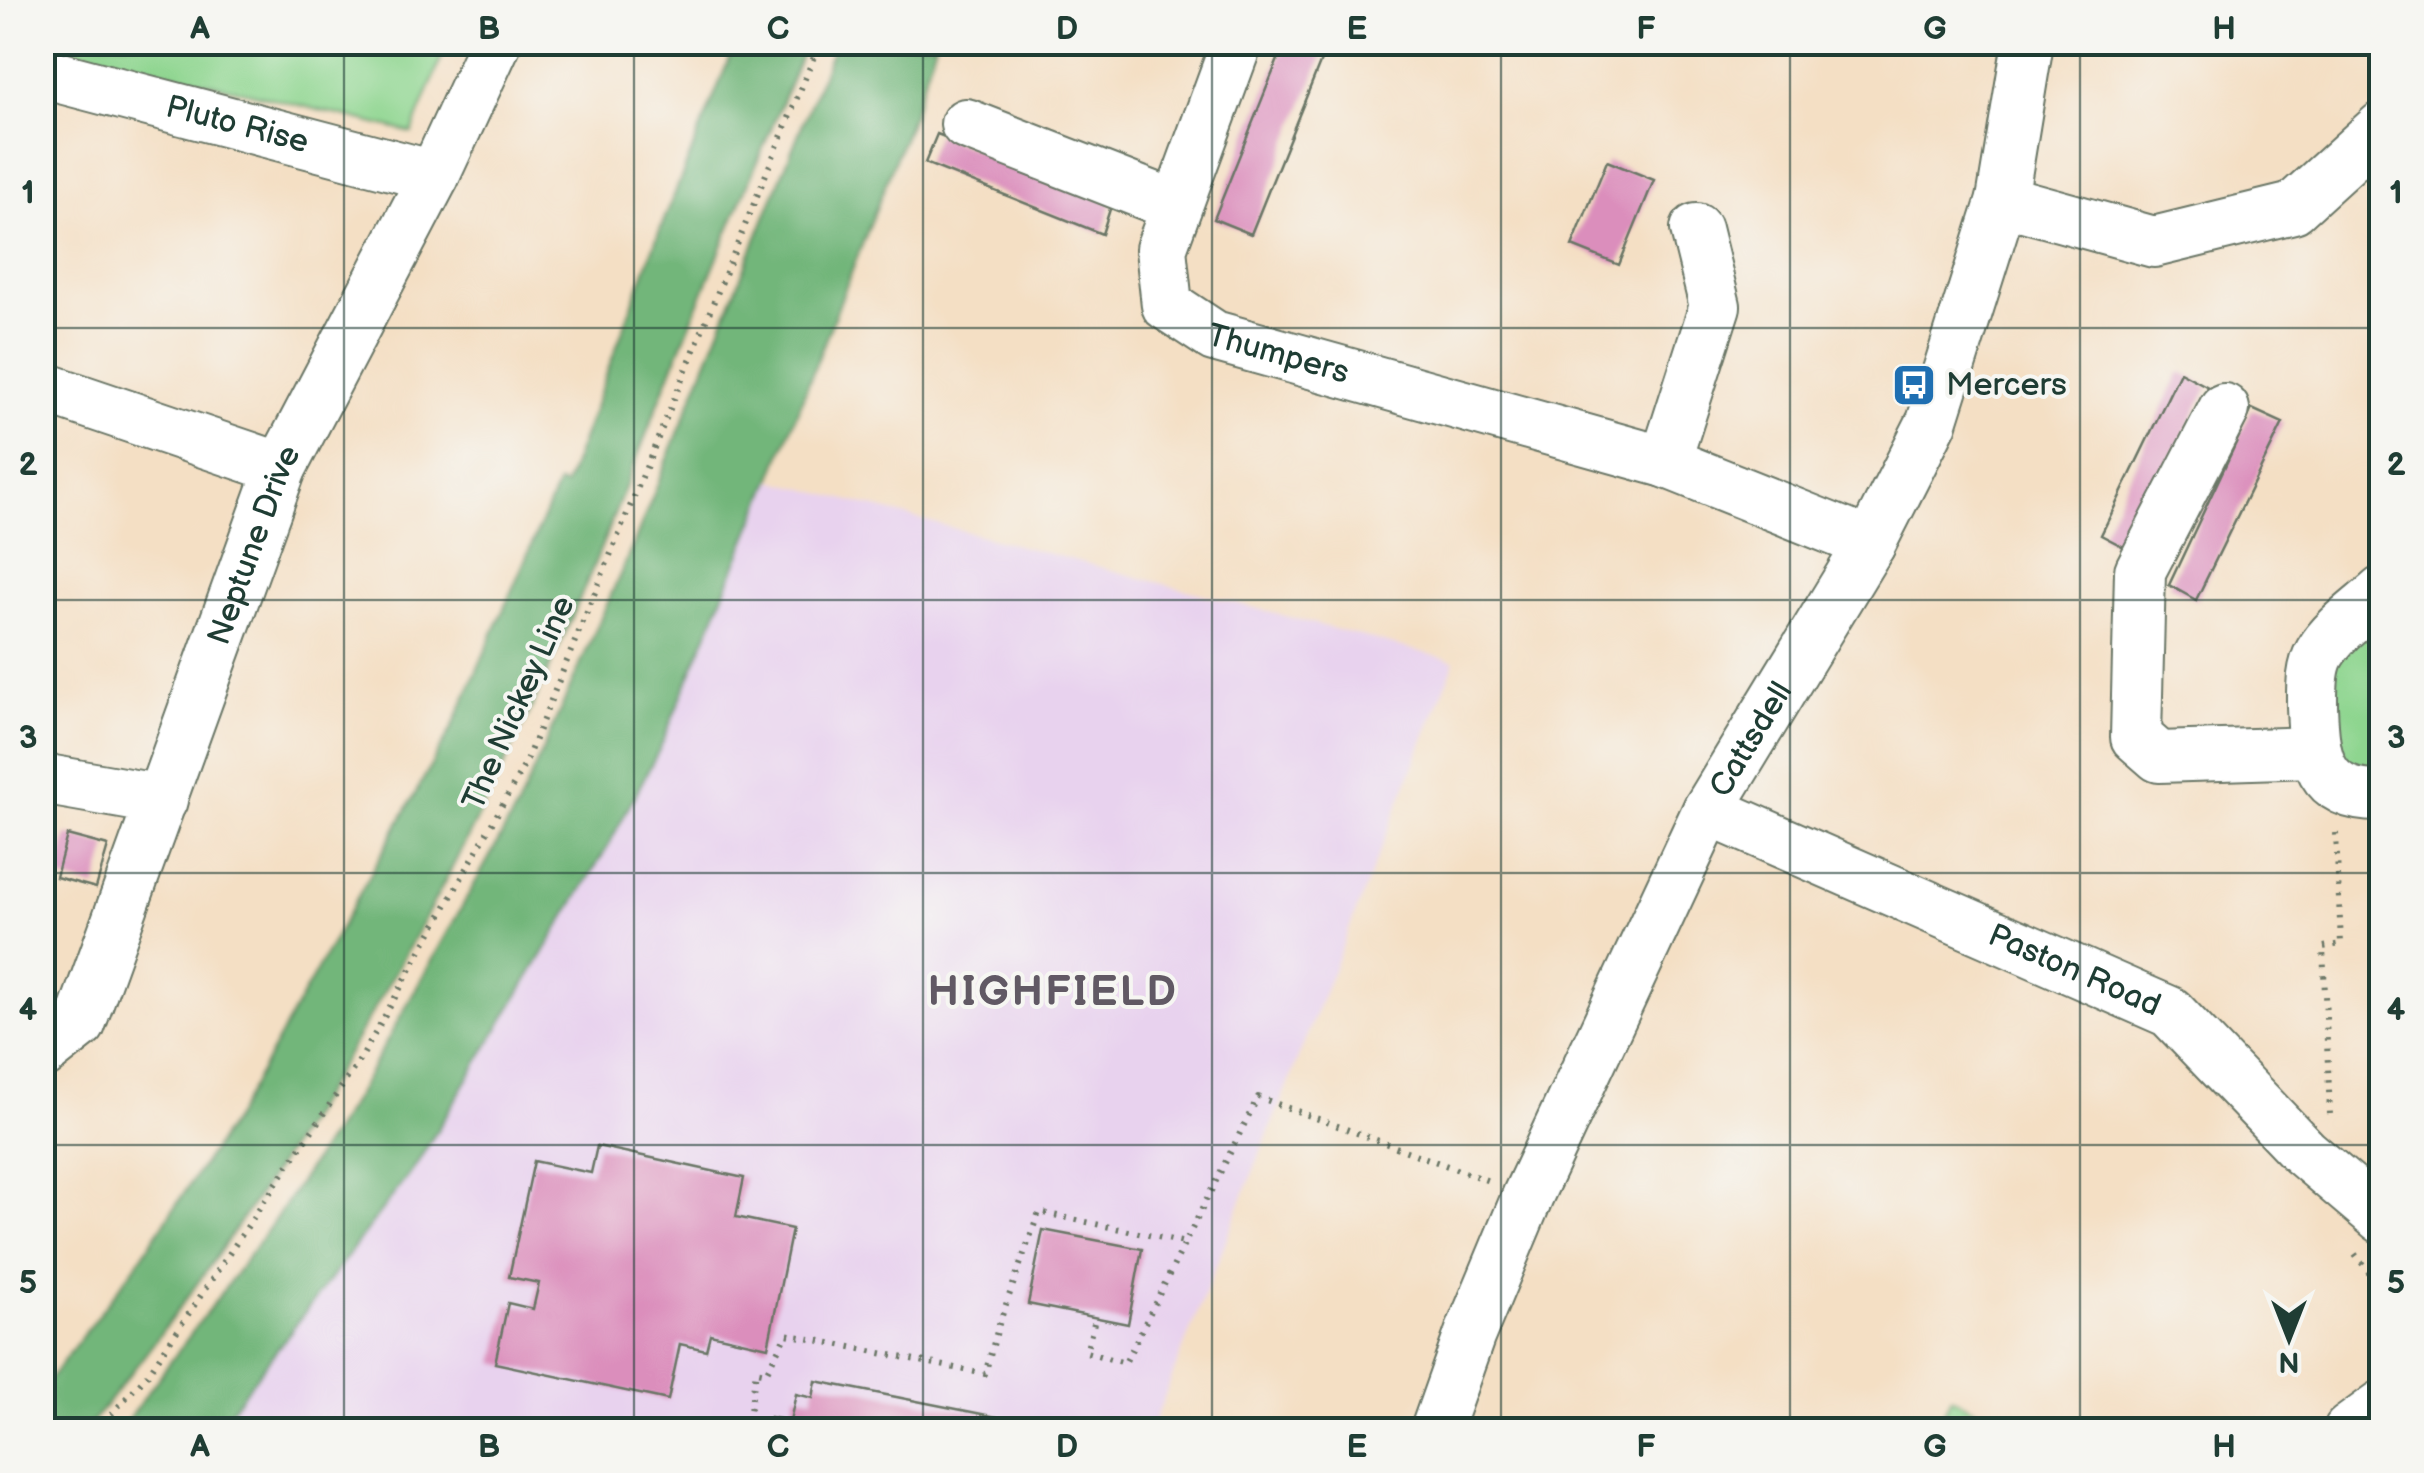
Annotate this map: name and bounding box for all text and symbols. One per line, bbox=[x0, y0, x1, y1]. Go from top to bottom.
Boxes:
text: A bbox=[189, 10, 210, 49]
text: B bbox=[478, 10, 500, 49]
text: C bbox=[767, 10, 789, 49]
text: D bbox=[1056, 10, 1078, 49]
text: E bbox=[1347, 10, 1367, 49]
text: F bbox=[1636, 10, 1656, 49]
text: G bbox=[1923, 10, 1947, 49]
text: H bbox=[2212, 10, 2236, 49]
street label: Pluto Rise bbox=[162, 87, 313, 162]
text: 1 bbox=[21, 174, 35, 213]
text: 1 bbox=[2389, 174, 2403, 213]
street label: Thumpers bbox=[1203, 316, 1354, 392]
bus stop icon: Mercers bbox=[1891, 362, 1937, 408]
place label: Mercers bbox=[1946, 366, 2067, 405]
street label: Neptune Drive bbox=[199, 438, 309, 650]
text: 2 bbox=[18, 446, 38, 485]
text: 2 bbox=[2386, 446, 2406, 485]
street label: The Nickey Line bbox=[454, 590, 584, 816]
street label: Cattsdell bbox=[1701, 675, 1801, 804]
text: 3 bbox=[19, 719, 37, 758]
text: 3 bbox=[2387, 719, 2405, 758]
street label: Paston Road bbox=[1982, 916, 2167, 1025]
district label: HIGHFIELD bbox=[928, 967, 1178, 1018]
text: 4 bbox=[19, 991, 38, 1030]
text: 4 bbox=[2387, 991, 2406, 1030]
text: 5 bbox=[19, 1264, 37, 1303]
text: 5 bbox=[2387, 1264, 2405, 1303]
north arrow bbox=[2239, 1288, 2339, 1388]
text: N bbox=[2278, 1345, 2300, 1378]
text: A bbox=[189, 1428, 210, 1467]
text: B bbox=[478, 1428, 500, 1467]
text: C bbox=[767, 1428, 789, 1467]
text: D bbox=[1056, 1428, 1078, 1467]
text: E bbox=[1347, 1428, 1367, 1467]
text: F bbox=[1636, 1428, 1656, 1467]
text: G bbox=[1923, 1428, 1947, 1467]
text: H bbox=[2212, 1428, 2236, 1467]

